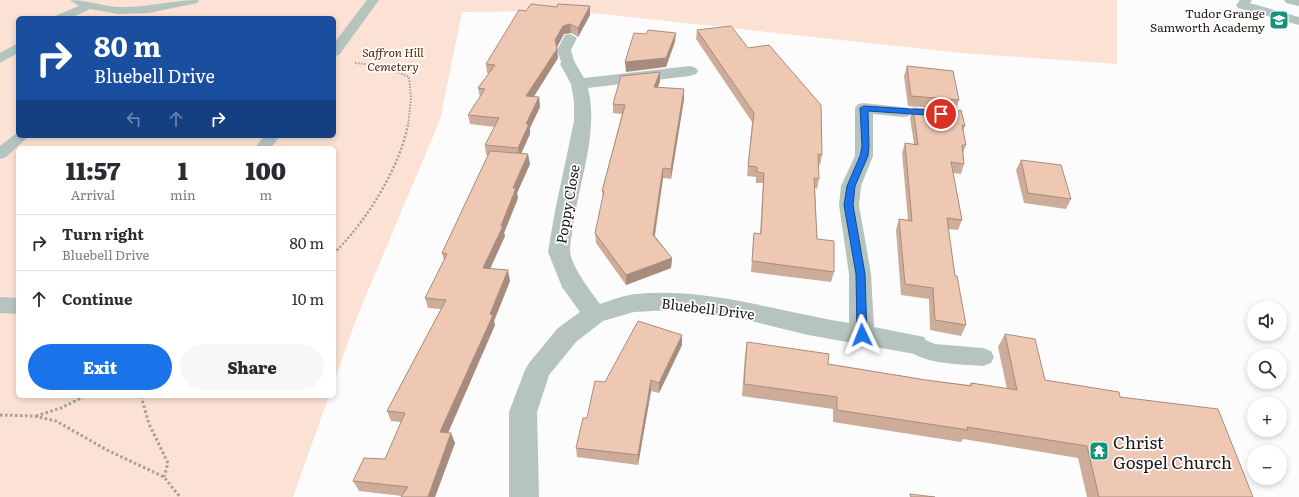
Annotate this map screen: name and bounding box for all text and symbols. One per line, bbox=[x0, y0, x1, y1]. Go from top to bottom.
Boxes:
place label: Tudor Grange Samworth Academy bbox=[1150, 4, 1265, 36]
school or university icon: Tudor Grange Samworth Academy bbox=[1268, 9, 1290, 31]
text: 80 m bbox=[94, 24, 161, 66]
icon: right bbox=[28, 32, 80, 84]
park label: Saffron Hill Cemetery bbox=[362, 43, 424, 75]
text: Bluebell Drive bbox=[94, 62, 215, 89]
pin bbox=[924, 97, 958, 131]
icon: arrive bbox=[930, 103, 952, 125]
icon: left bbox=[123, 108, 145, 130]
icon: ahead bbox=[165, 108, 187, 130]
icon: right bbox=[207, 108, 229, 130]
text: 11:57 bbox=[66, 152, 120, 187]
text: 1 bbox=[178, 152, 188, 187]
text: 100 bbox=[245, 152, 286, 187]
street label: Poppy Close bbox=[550, 163, 584, 245]
text: Arrival bbox=[71, 185, 115, 204]
text: min bbox=[170, 185, 196, 204]
text: m bbox=[259, 185, 272, 204]
text: Turn right bbox=[62, 222, 144, 245]
text: 80 m bbox=[290, 231, 324, 254]
icon: right bbox=[28, 232, 50, 254]
text: Bluebell Drive bbox=[62, 245, 149, 264]
text: Continue bbox=[62, 287, 132, 310]
text: 10 m bbox=[292, 287, 324, 310]
icon: ahead bbox=[28, 288, 50, 310]
street label: Bluebell Drive bbox=[660, 292, 756, 324]
map controls bbox=[1247, 301, 1287, 485]
button: sound bbox=[1247, 301, 1287, 341]
position arrow bbox=[841, 314, 883, 356]
button: Exit bbox=[28, 344, 172, 390]
button: Share bbox=[180, 344, 324, 390]
button: search bbox=[1247, 349, 1287, 389]
button: + bbox=[1247, 397, 1287, 437]
place label: Christ Gospel Church bbox=[1113, 429, 1232, 474]
temple icon: Christ Gospel Church bbox=[1088, 440, 1110, 462]
button: − bbox=[1247, 445, 1287, 485]

